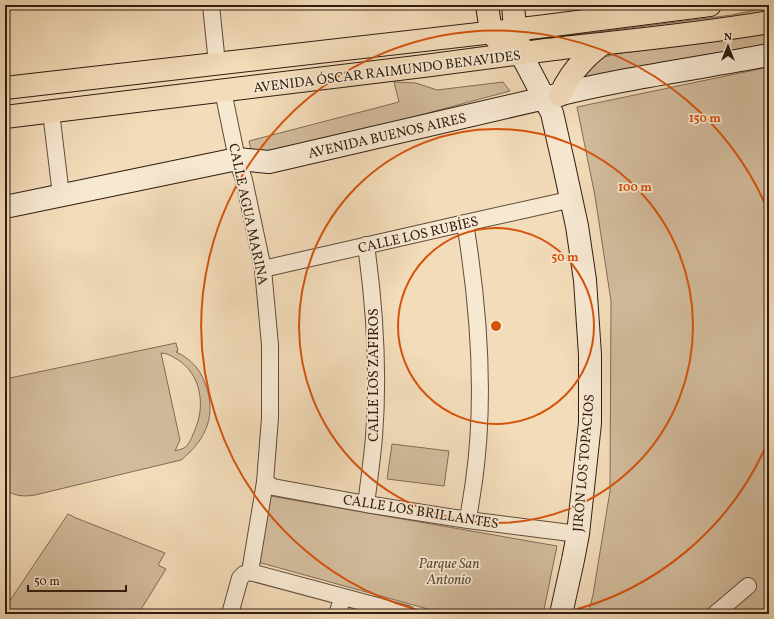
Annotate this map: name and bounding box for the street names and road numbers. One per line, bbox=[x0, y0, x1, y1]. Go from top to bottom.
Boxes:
street label: AVENIDA ÓSCAR RAIMUNDO BENAVIDES bbox=[252, 46, 522, 98]
street label: AVENIDA BUENOS AIRES bbox=[306, 109, 468, 164]
street label: CALLE AGUA MARINA bbox=[223, 142, 272, 287]
street label: CALLE LOS RUBÍES bbox=[356, 212, 480, 259]
street label: CALLE LOS ZAFIROS bbox=[365, 308, 384, 442]
street label: JIRÓN LOS TOPACIOS bbox=[568, 393, 600, 533]
street label: CALLE LOS BRILLANTES bbox=[342, 491, 500, 534]

